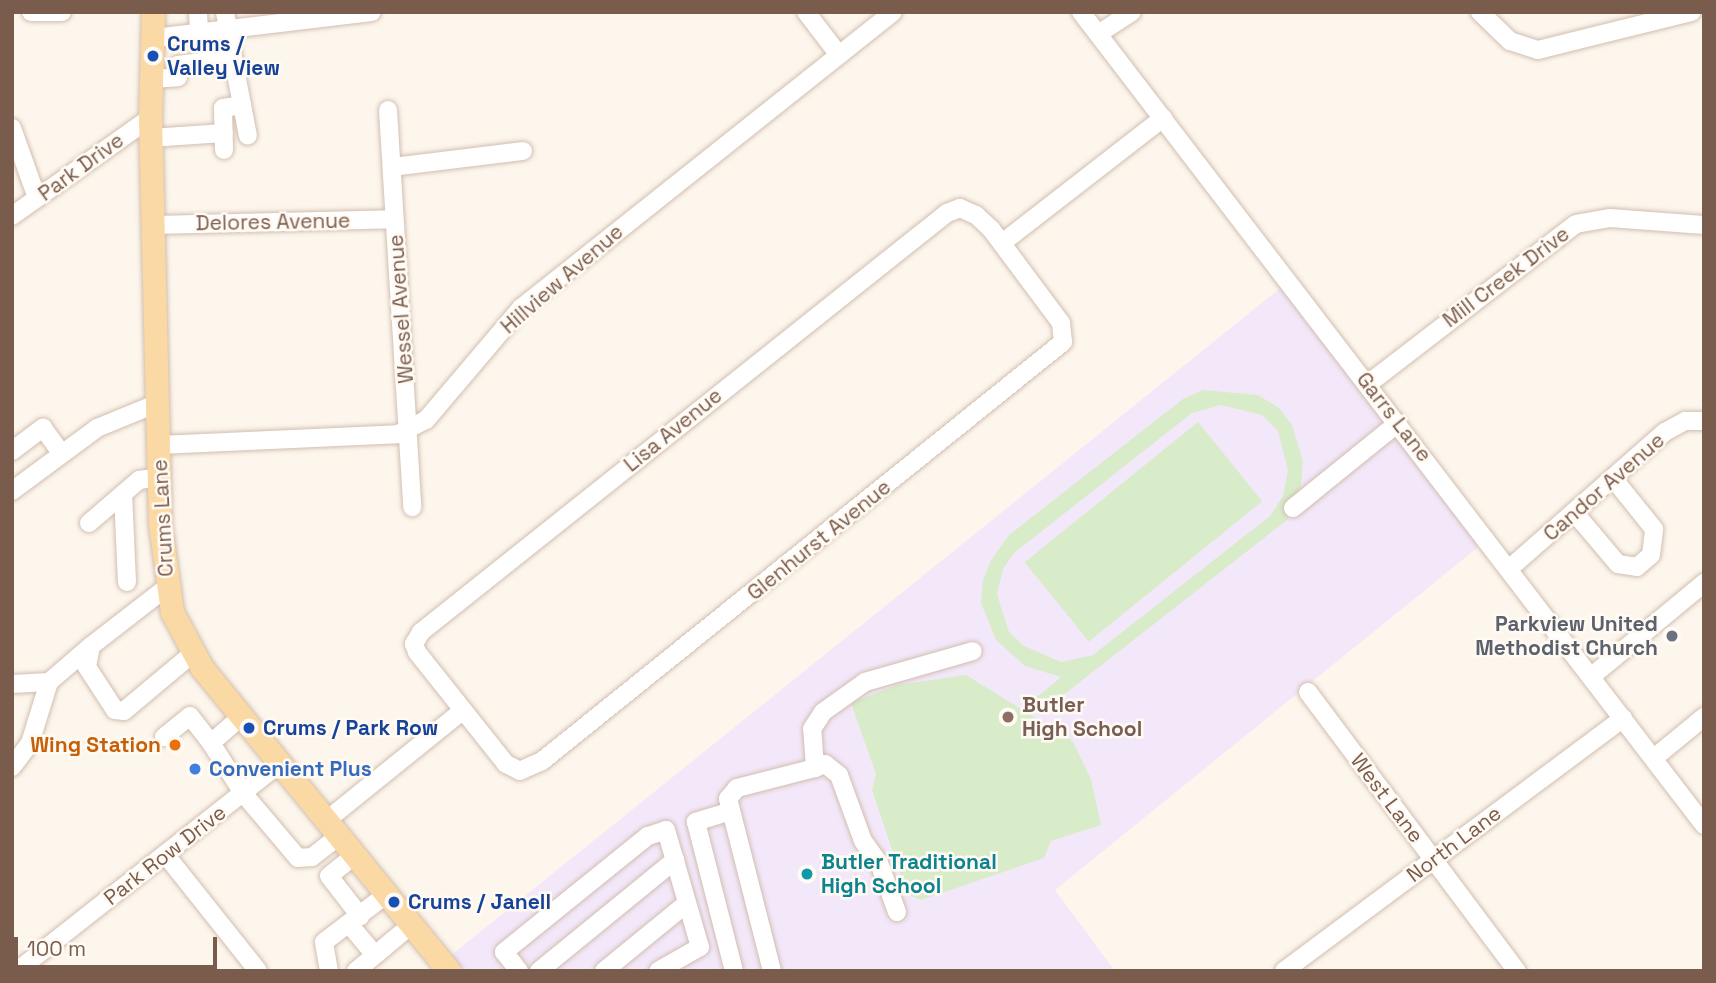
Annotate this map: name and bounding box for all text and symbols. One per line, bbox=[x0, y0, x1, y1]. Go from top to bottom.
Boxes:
place label: Crums / Valley View bbox=[167, 31, 280, 81]
marker: Crums / Valley View bbox=[145, 48, 161, 64]
street label: Park Drive bbox=[33, 128, 129, 206]
street label: Delores Avenue bbox=[195, 208, 351, 236]
street label: Hillview Avenue bbox=[496, 219, 628, 339]
street label: Mill Creek Drive bbox=[1438, 221, 1574, 333]
street label: Wessel Avenue bbox=[383, 233, 419, 385]
street label: Garrs Lane bbox=[1351, 367, 1437, 467]
street label: Lisa Avenue bbox=[619, 383, 727, 477]
street label: Candor Avenue bbox=[1538, 427, 1670, 547]
street label: Crums Lane bbox=[147, 459, 179, 577]
street label: Glenhurst Avenue bbox=[742, 474, 896, 606]
place label: Parkview United Methodist Church bbox=[1475, 611, 1658, 661]
marker: Parkview United Methodist Church bbox=[1664, 628, 1680, 644]
place label: Butler High School bbox=[1022, 692, 1142, 742]
marker: Butler High School bbox=[1000, 709, 1016, 725]
place label: Crums / Park Row bbox=[263, 715, 438, 741]
marker: Crums / Park Row bbox=[241, 720, 257, 736]
place label: Wing Station bbox=[30, 732, 161, 758]
marker: Wing Station bbox=[167, 737, 183, 753]
street label: West Lane bbox=[1345, 748, 1429, 848]
place label: Convenient Plus bbox=[209, 756, 372, 782]
marker: Convenient Plus bbox=[187, 761, 203, 777]
street label: Park Row Drive bbox=[99, 800, 231, 910]
street label: North Lane bbox=[1402, 800, 1506, 888]
place label: Butler Traditional High School bbox=[821, 849, 997, 899]
marker: Butler Traditional High School bbox=[799, 866, 815, 882]
place label: Crums / Janell bbox=[408, 889, 551, 915]
marker: Crums / Janell bbox=[386, 894, 402, 910]
scale bar bbox=[18, 923, 220, 967]
text: 100 m bbox=[27, 935, 86, 962]

